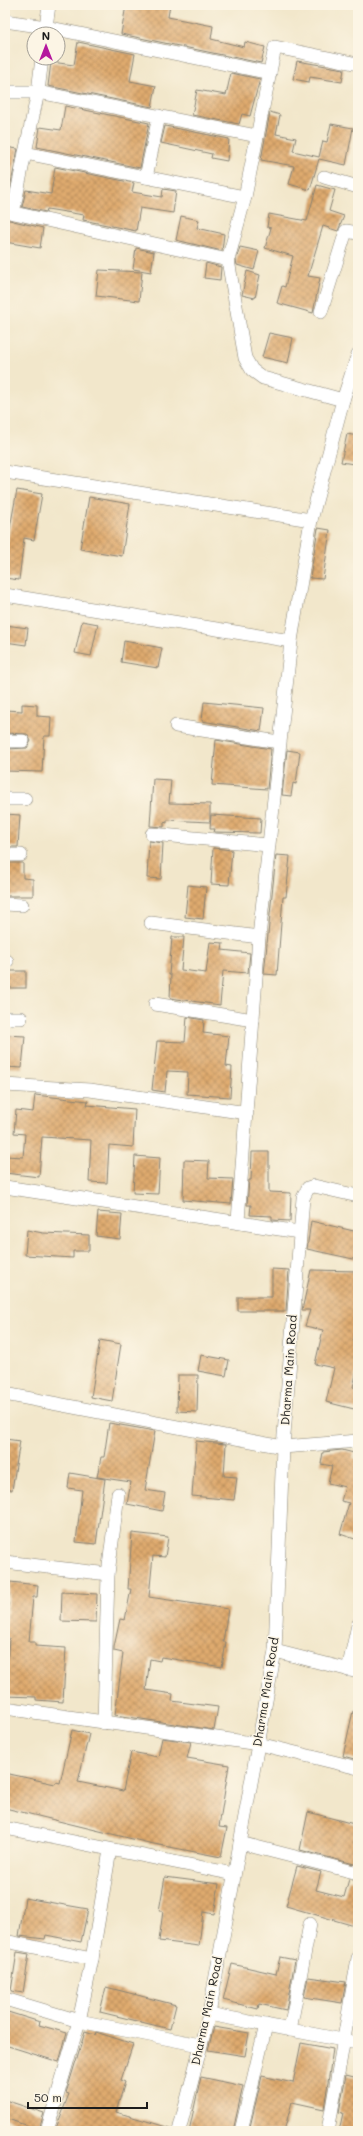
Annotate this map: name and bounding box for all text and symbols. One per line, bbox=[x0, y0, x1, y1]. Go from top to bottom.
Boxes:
north arrow bbox=[26, 26, 66, 66]
text: N bbox=[42, 28, 50, 43]
street label: Dharma Main Road bbox=[276, 1314, 300, 1426]
street label: Dharma Main Road bbox=[248, 1636, 282, 1748]
street label: Dharma Main Road bbox=[187, 1955, 225, 2066]
scale bar bbox=[28, 2084, 147, 2110]
text: 50 m bbox=[34, 2089, 62, 2105]

